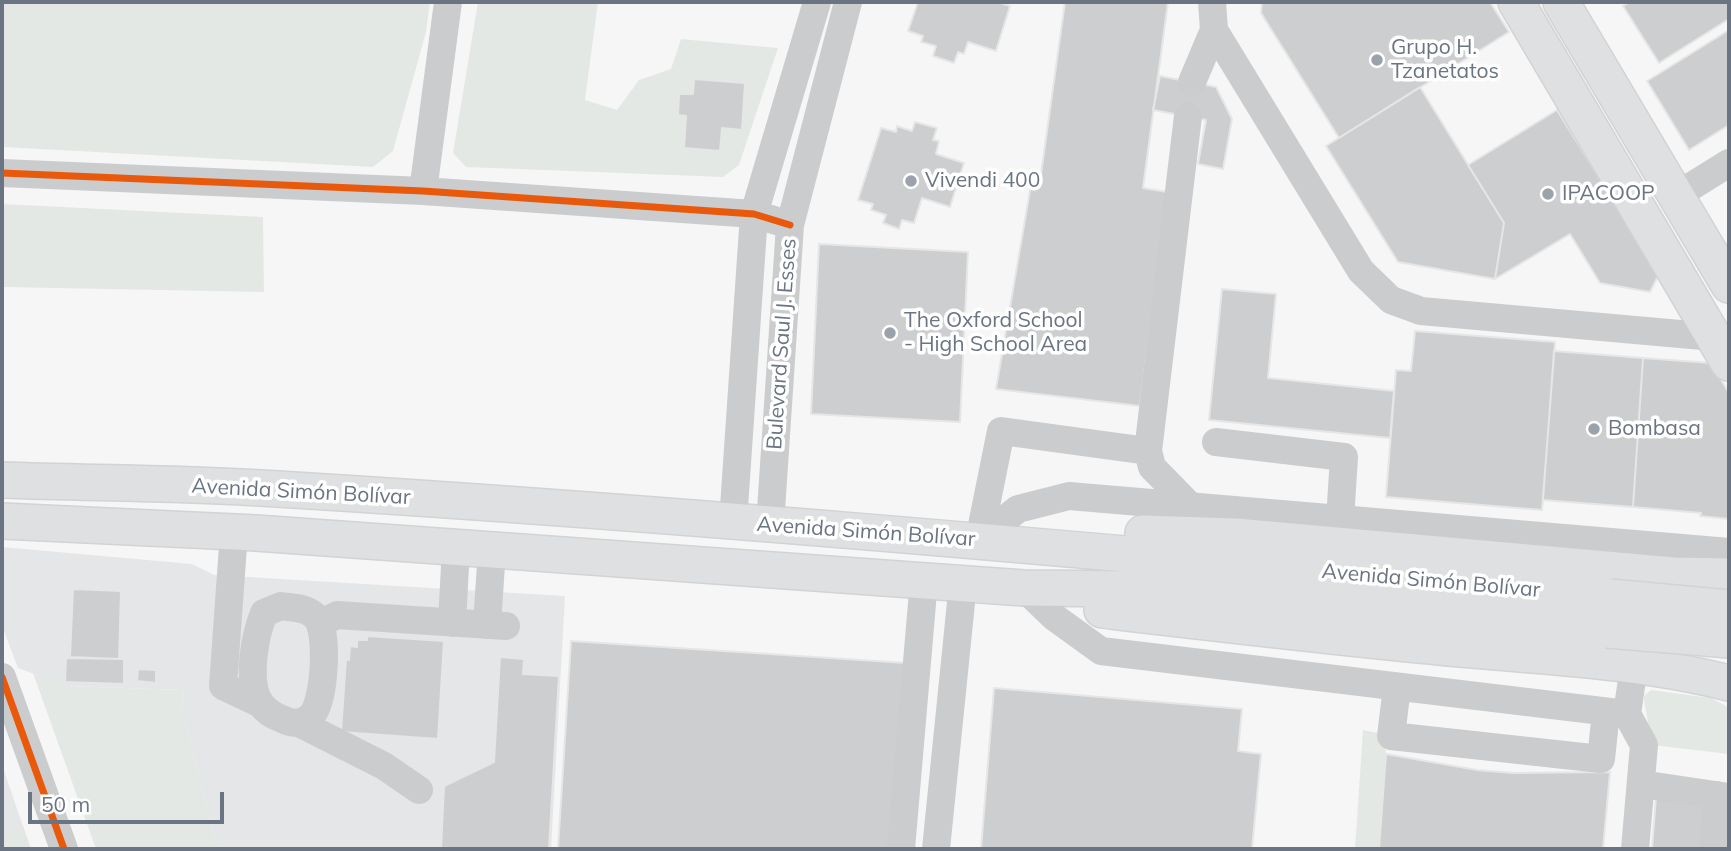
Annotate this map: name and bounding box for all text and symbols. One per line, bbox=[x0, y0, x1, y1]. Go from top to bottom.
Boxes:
place label: Grupo H. Tzanetatos bbox=[1391, 35, 1499, 85]
marker: Grupo H. Tzanetatos bbox=[1369, 52, 1385, 68]
place label: Vivendi 400 bbox=[925, 168, 1040, 194]
marker: Vivendi 400 bbox=[903, 173, 919, 189]
place label: IPACOOP bbox=[1562, 181, 1655, 207]
marker: IPACOOP bbox=[1540, 186, 1556, 202]
street label: Bulevard Saul J. Esses bbox=[762, 237, 802, 451]
place label: The Oxford School - High School Area bbox=[904, 308, 1087, 358]
marker: The Oxford School - High School Area bbox=[882, 325, 898, 341]
place label: Bombasa bbox=[1608, 416, 1701, 442]
marker: Bombasa bbox=[1586, 421, 1602, 437]
street label: Avenida Simón Bolívar bbox=[191, 474, 411, 510]
street label: Avenida Simón Bolívar bbox=[756, 512, 976, 552]
street label: Avenida Simón Bolívar bbox=[1321, 559, 1541, 603]
scale bar bbox=[32, 778, 228, 822]
text: 50 m bbox=[41, 791, 90, 817]

